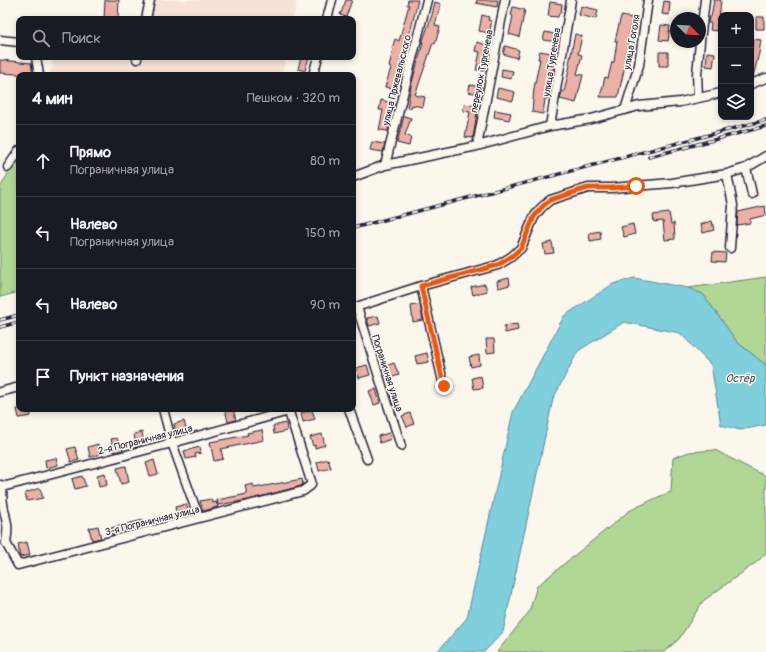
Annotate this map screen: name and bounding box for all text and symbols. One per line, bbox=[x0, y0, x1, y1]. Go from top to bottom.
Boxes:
north arrow bbox=[670, 12, 706, 48]
map controls bbox=[718, 12, 754, 120]
button: + bbox=[718, 12, 754, 48]
street label: улица Гоголя bbox=[621, 13, 643, 72]
search box bbox=[16, 16, 356, 60]
icon: search bbox=[30, 27, 52, 49]
street label: улица Тургенева bbox=[540, 27, 563, 98]
street label: переулок Тургенева bbox=[468, 28, 496, 114]
text: Поиск bbox=[62, 29, 101, 48]
street label: улица Пржевальского bbox=[380, 33, 414, 128]
button: − bbox=[718, 48, 754, 84]
button: layers bbox=[718, 84, 754, 120]
text: 4 мин bbox=[32, 88, 73, 109]
text: Пешком · 320 m bbox=[247, 90, 340, 106]
text: Прямо bbox=[70, 143, 111, 162]
icon: ahead bbox=[32, 150, 54, 172]
text: 80 m bbox=[310, 153, 340, 169]
text: Пограничная улица bbox=[70, 162, 174, 178]
route start bbox=[627, 177, 645, 195]
text: Налево bbox=[70, 215, 117, 234]
icon: left bbox=[32, 222, 54, 244]
text: 150 m bbox=[305, 225, 340, 241]
text: Пограничная улица bbox=[70, 234, 174, 250]
icon: left bbox=[32, 294, 54, 316]
text: Налево bbox=[70, 295, 117, 314]
text: 90 m bbox=[310, 297, 340, 313]
street label: Пограничная улица bbox=[369, 333, 405, 414]
icon: arrive bbox=[32, 366, 54, 388]
text: Пункт назначения bbox=[70, 367, 184, 386]
water label: Остёр bbox=[726, 372, 755, 385]
route end bbox=[435, 377, 453, 395]
street label: 2-я Пограничная улица bbox=[97, 422, 194, 457]
street label: 3-я Пограничная улица bbox=[104, 503, 201, 538]

